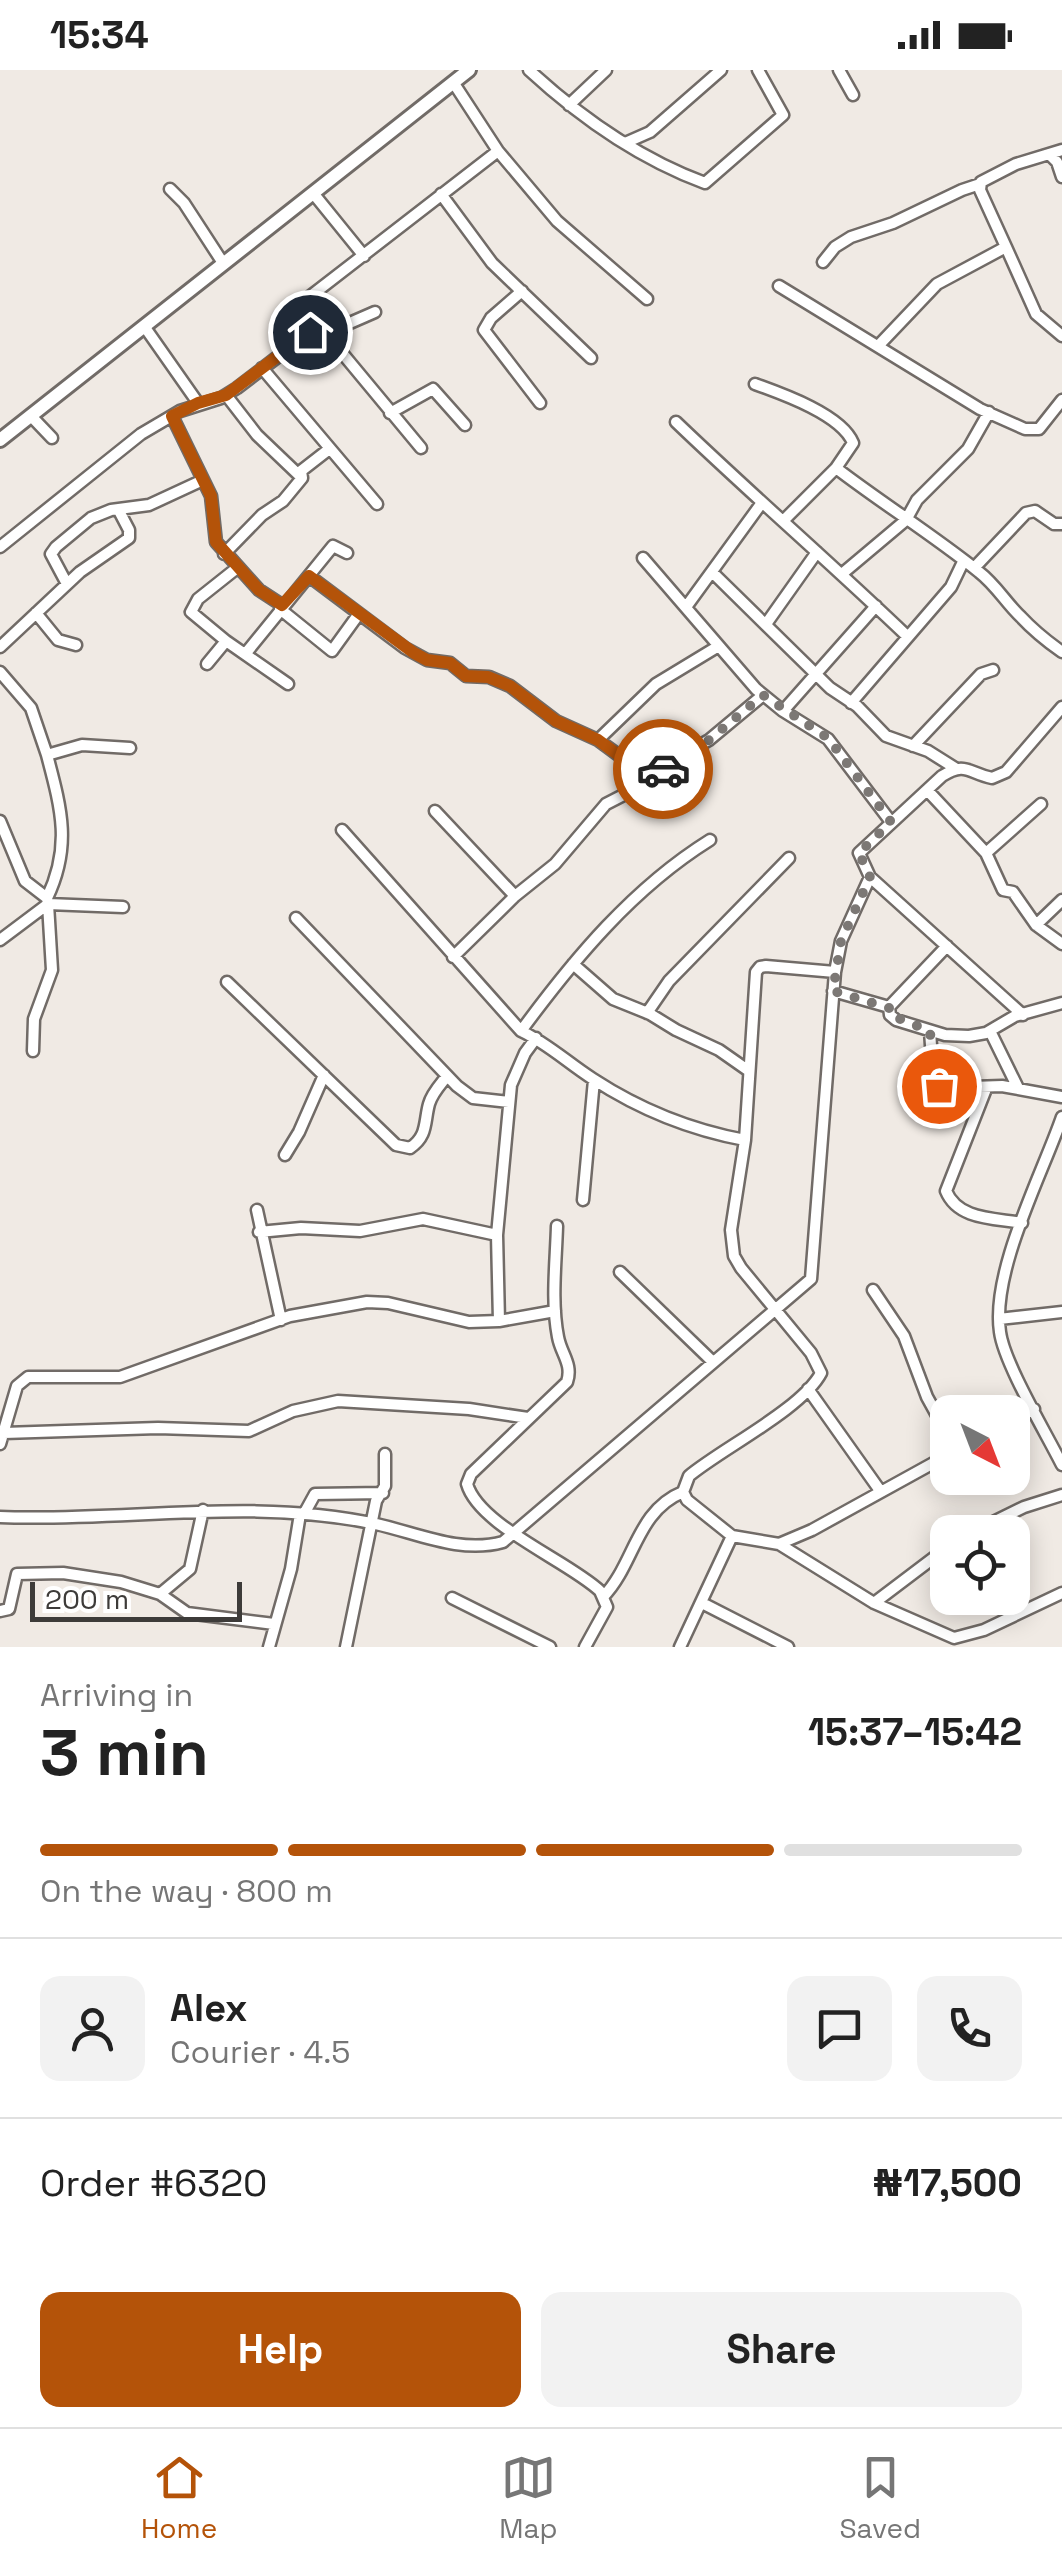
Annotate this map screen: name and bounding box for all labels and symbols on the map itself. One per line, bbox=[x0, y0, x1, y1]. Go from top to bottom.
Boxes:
pin bbox=[268, 290, 353, 375]
courier bbox=[613, 719, 713, 819]
pin bbox=[897, 1044, 982, 1129]
north arrow bbox=[930, 1395, 1030, 1495]
scale bar bbox=[30, 1577, 242, 1622]

